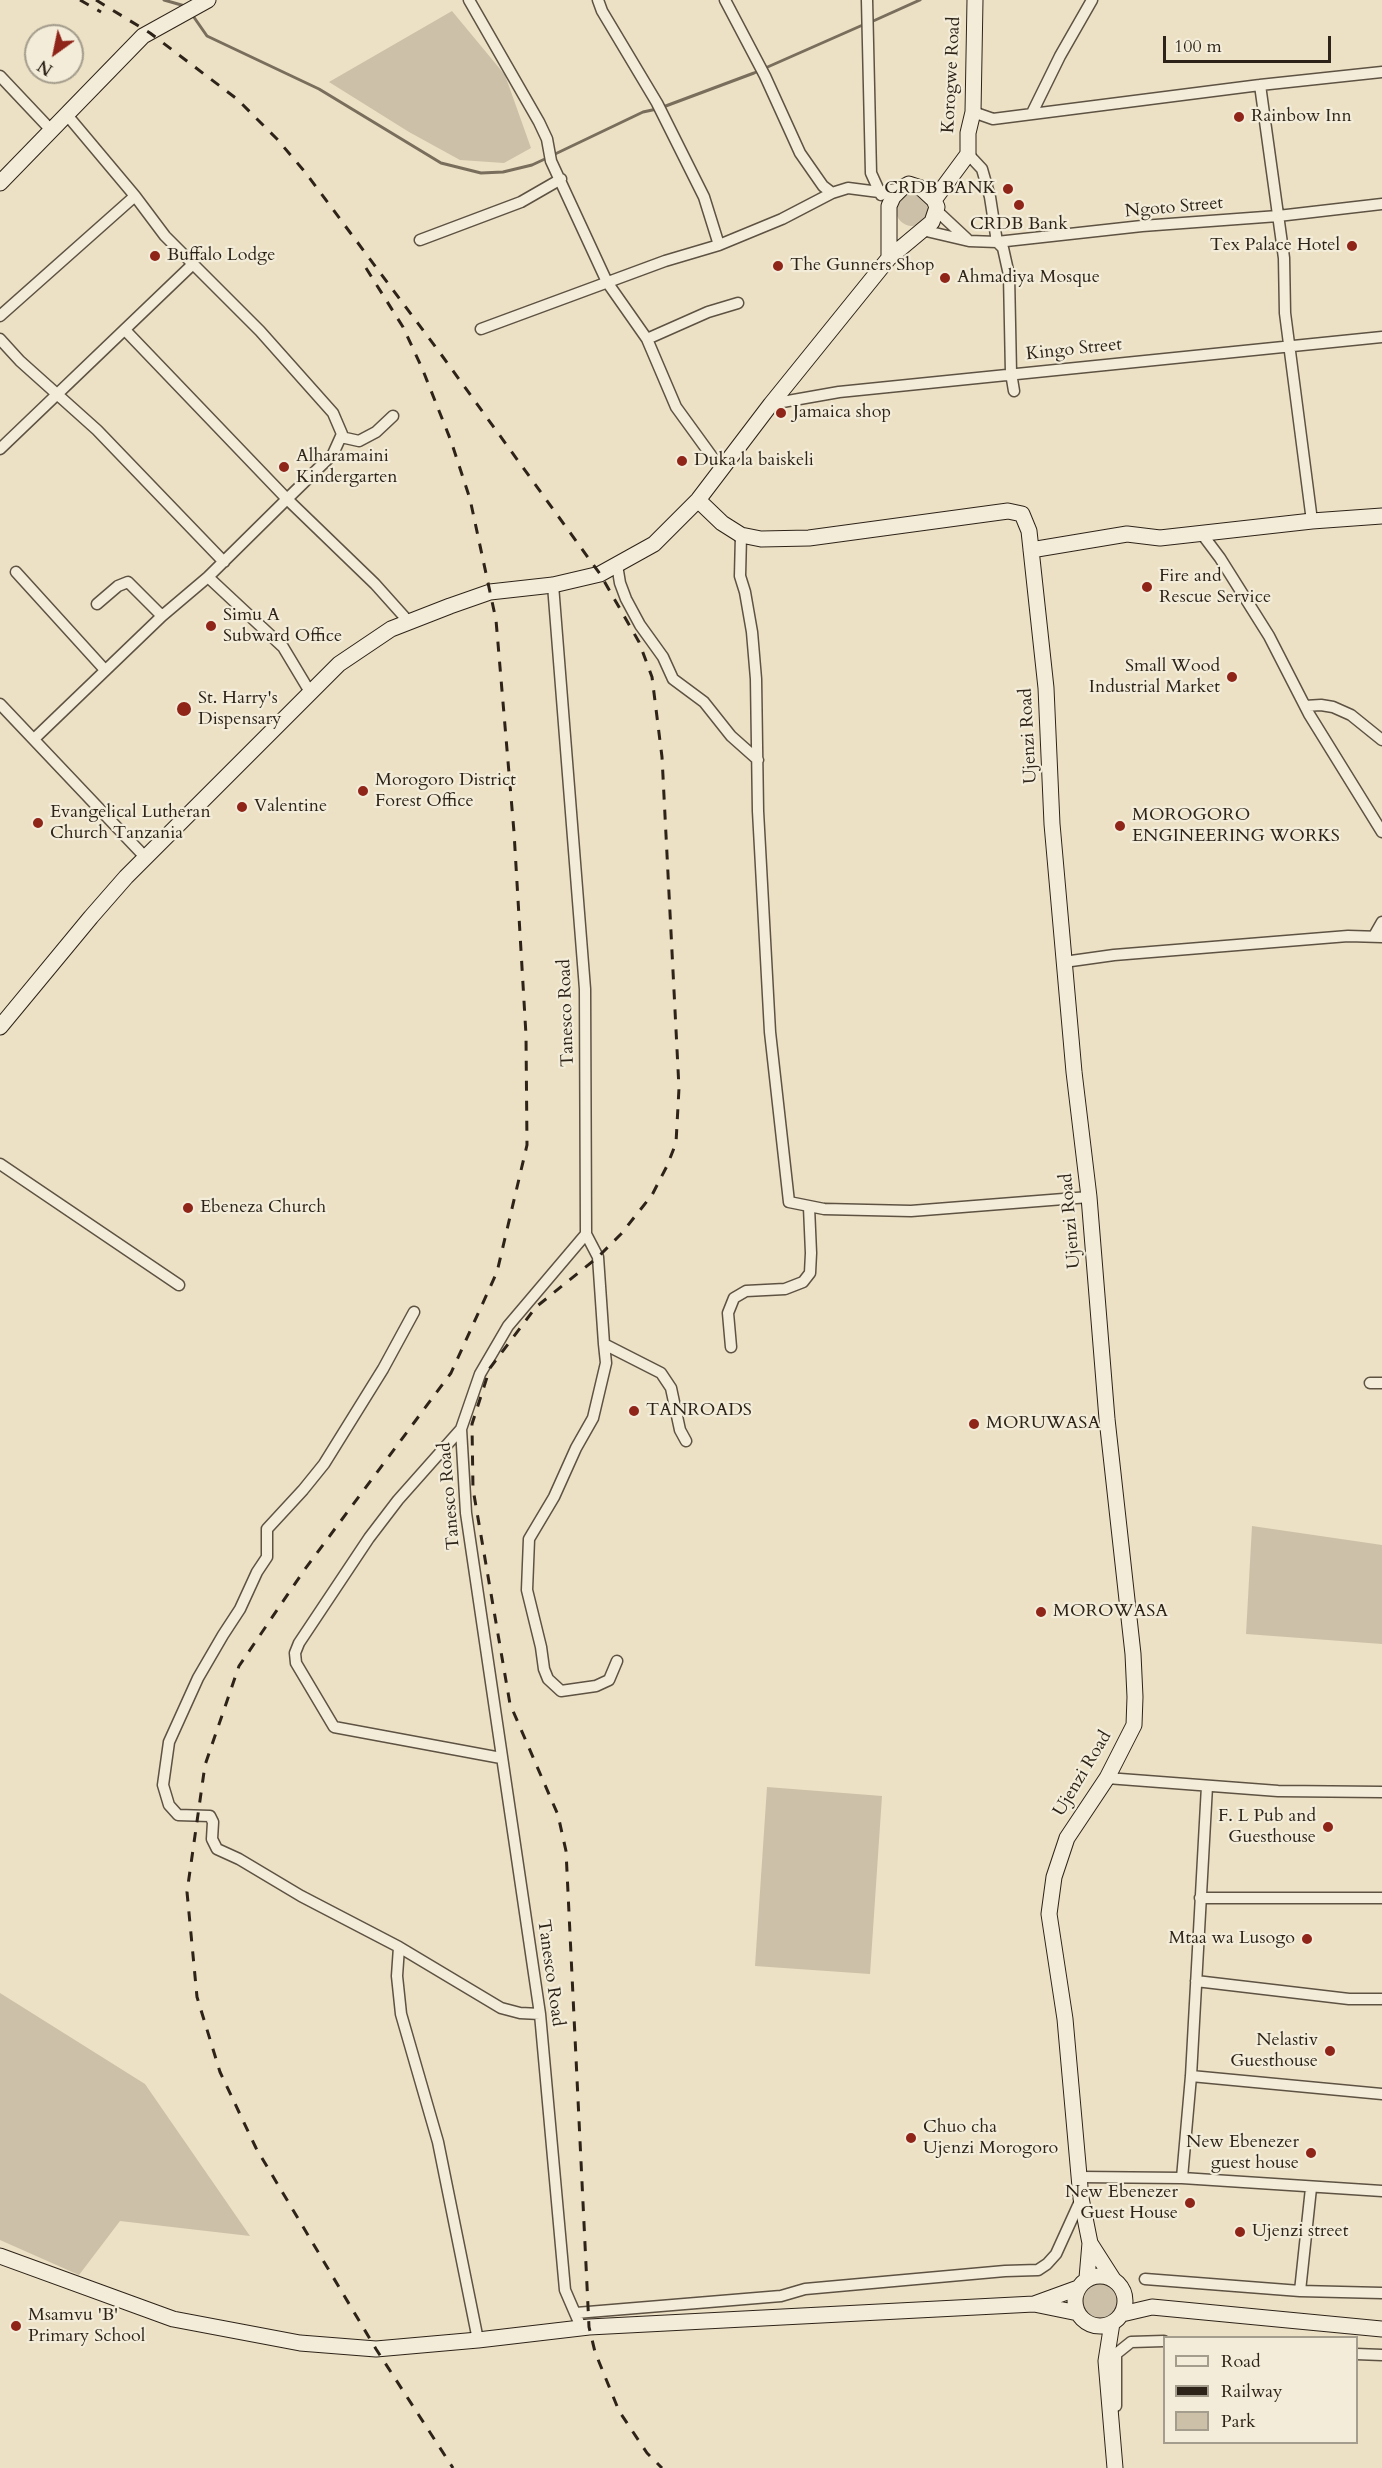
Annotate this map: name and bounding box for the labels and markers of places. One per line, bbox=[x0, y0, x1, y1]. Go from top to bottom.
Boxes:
place label: Rainbow Inn bbox=[1251, 106, 1352, 128]
marker: Rainbow Inn bbox=[1232, 110, 1246, 124]
place label: CRDB BANK bbox=[884, 178, 996, 200]
marker: CRDB BANK bbox=[1001, 182, 1015, 196]
marker: CRDB Bank bbox=[1012, 198, 1026, 212]
place label: CRDB Bank bbox=[970, 214, 1068, 236]
place label: Tex Palace Hotel bbox=[1210, 235, 1340, 257]
marker: Tex Palace Hotel bbox=[1345, 239, 1359, 253]
place label: Buffalo Lodge bbox=[167, 245, 275, 267]
marker: Buffalo Lodge bbox=[148, 249, 162, 263]
place label: The Gunners Shop bbox=[790, 255, 934, 277]
marker: The Gunners Shop bbox=[771, 259, 785, 273]
place label: Ahmadiya Mosque bbox=[957, 267, 1100, 289]
marker: Ahmadiya Mosque bbox=[938, 271, 952, 285]
place label: Jamaica shop bbox=[793, 402, 891, 424]
marker: Jamaica shop bbox=[774, 406, 788, 420]
place label: Alharamaini Kindergarten bbox=[296, 446, 398, 488]
place label: Duka la baiskeli bbox=[694, 450, 814, 472]
marker: Duka la baiskeli bbox=[675, 454, 689, 468]
marker: Alharamaini Kindergarten bbox=[277, 460, 291, 474]
place label: Fire and Rescue Service bbox=[1159, 566, 1271, 608]
marker: Fire and Rescue Service bbox=[1140, 580, 1154, 594]
place label: Simu A Subward Office bbox=[223, 605, 342, 648]
marker: Simu A Subward Office bbox=[204, 619, 218, 633]
place label: Small Wood Industrial Market bbox=[1089, 656, 1220, 698]
marker: Small Wood Industrial Market bbox=[1225, 670, 1239, 684]
place label: St. Harry's Dispensary bbox=[198, 688, 282, 730]
marker: St. Harry's Dispensary bbox=[175, 700, 193, 718]
place label: Morogoro District Forest Office bbox=[375, 770, 516, 812]
marker: Morogoro District Forest Office bbox=[356, 784, 370, 798]
place label: Valentine bbox=[254, 796, 327, 818]
marker: Valentine bbox=[235, 800, 249, 814]
place label: Evangelical Lutheran Church Tanzania bbox=[50, 802, 211, 844]
place label: MOROGORO ENGINEERING WORKS bbox=[1132, 805, 1340, 848]
marker: Evangelical Lutheran Church Tanzania bbox=[31, 816, 45, 830]
marker: MOROGORO ENGINEERING WORKS bbox=[1113, 819, 1127, 833]
place label: Ebeneza Church bbox=[200, 1197, 326, 1219]
marker: Ebeneza Church bbox=[181, 1201, 195, 1215]
place label: TANROADS bbox=[646, 1400, 752, 1422]
marker: TANROADS bbox=[627, 1404, 641, 1418]
place label: MORUWASA bbox=[986, 1413, 1100, 1435]
marker: MORUWASA bbox=[967, 1417, 981, 1431]
place label: MOROWASA bbox=[1053, 1601, 1168, 1623]
marker: MOROWASA bbox=[1034, 1605, 1048, 1619]
place label: F. L Pub and Guesthouse bbox=[1218, 1806, 1316, 1848]
marker: F. L Pub and Guesthouse bbox=[1321, 1820, 1335, 1834]
place label: Mtaa wa Lusogo bbox=[1169, 1928, 1295, 1950]
marker: Mtaa wa Lusogo bbox=[1300, 1932, 1314, 1946]
place label: Nelastiv Guesthouse bbox=[1230, 2030, 1318, 2072]
marker: Nelastiv Guesthouse bbox=[1323, 2044, 1337, 2058]
place label: Chuo cha Ujenzi Morogoro bbox=[923, 2117, 1058, 2160]
marker: Chuo cha Ujenzi Morogoro bbox=[904, 2131, 918, 2145]
place label: New Ebenezer guest house bbox=[1186, 2132, 1299, 2174]
marker: New Ebenezer guest house bbox=[1304, 2146, 1318, 2160]
place label: New Ebenezer Guest House bbox=[1065, 2182, 1178, 2224]
marker: New Ebenezer Guest House bbox=[1183, 2196, 1197, 2210]
place label: Ujenzi street bbox=[1252, 2221, 1348, 2243]
marker: Ujenzi street bbox=[1233, 2225, 1247, 2239]
place label: Msamvu 'B' Primary School bbox=[28, 2305, 145, 2348]
marker: Msamvu 'B' Primary School bbox=[9, 2319, 23, 2333]

